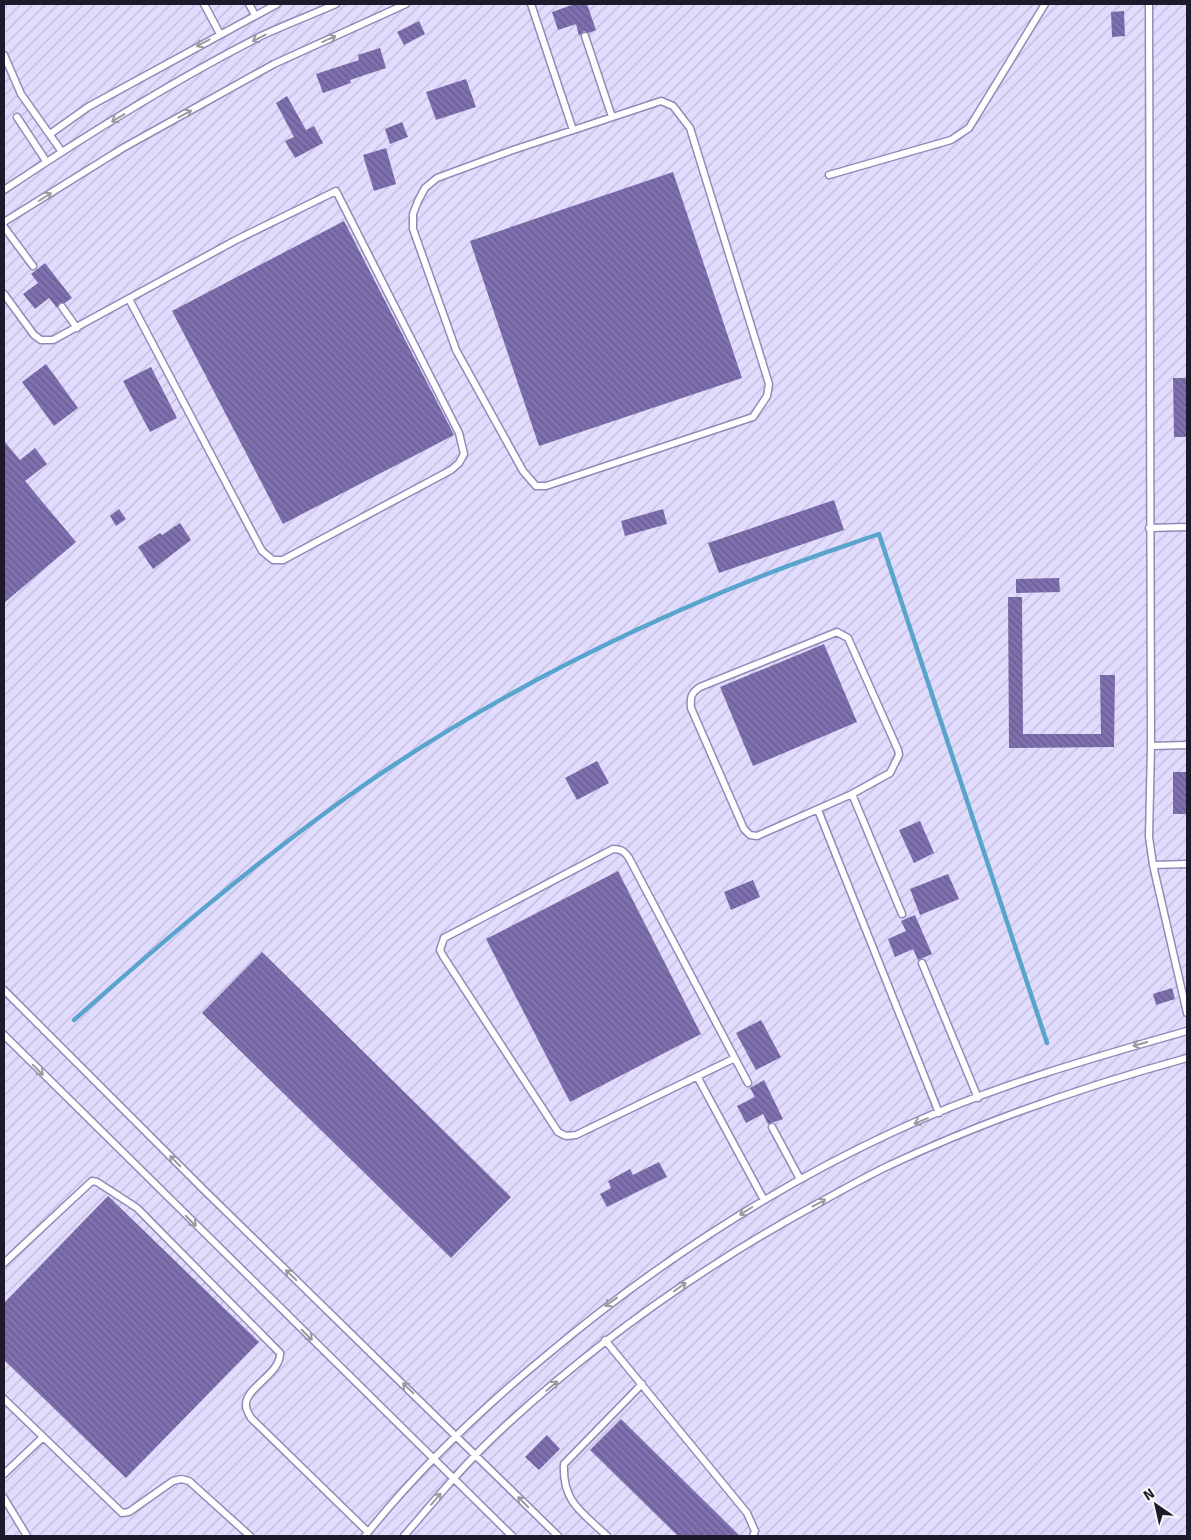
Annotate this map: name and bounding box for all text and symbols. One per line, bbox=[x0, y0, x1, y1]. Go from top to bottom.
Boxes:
one-way arrow bbox=[252, 33, 267, 43]
one-way arrow bbox=[321, 33, 336, 43]
one-way arrow bbox=[195, 38, 210, 48]
one-way arrow bbox=[177, 108, 191, 118]
one-way arrow bbox=[112, 113, 126, 123]
one-way arrow bbox=[38, 191, 52, 201]
one-way arrow bbox=[1133, 1040, 1149, 1050]
one-way arrow bbox=[32, 1064, 45, 1076]
one-way arrow bbox=[914, 1116, 929, 1126]
one-way arrow bbox=[169, 1155, 181, 1167]
one-way arrow bbox=[811, 1197, 826, 1207]
one-way arrow bbox=[739, 1206, 753, 1216]
one-way arrow bbox=[185, 1215, 197, 1227]
one-way arrow bbox=[285, 1269, 297, 1281]
one-way arrow bbox=[673, 1282, 687, 1292]
one-way arrow bbox=[604, 1297, 618, 1307]
one-way arrow bbox=[301, 1329, 313, 1341]
one-way arrow bbox=[545, 1380, 558, 1392]
one-way arrow bbox=[401, 1382, 414, 1394]
north arrow bbox=[1131, 1480, 1181, 1530]
text: N bbox=[1140, 1485, 1158, 1504]
one-way arrow bbox=[430, 1493, 442, 1506]
one-way arrow bbox=[517, 1496, 530, 1508]

